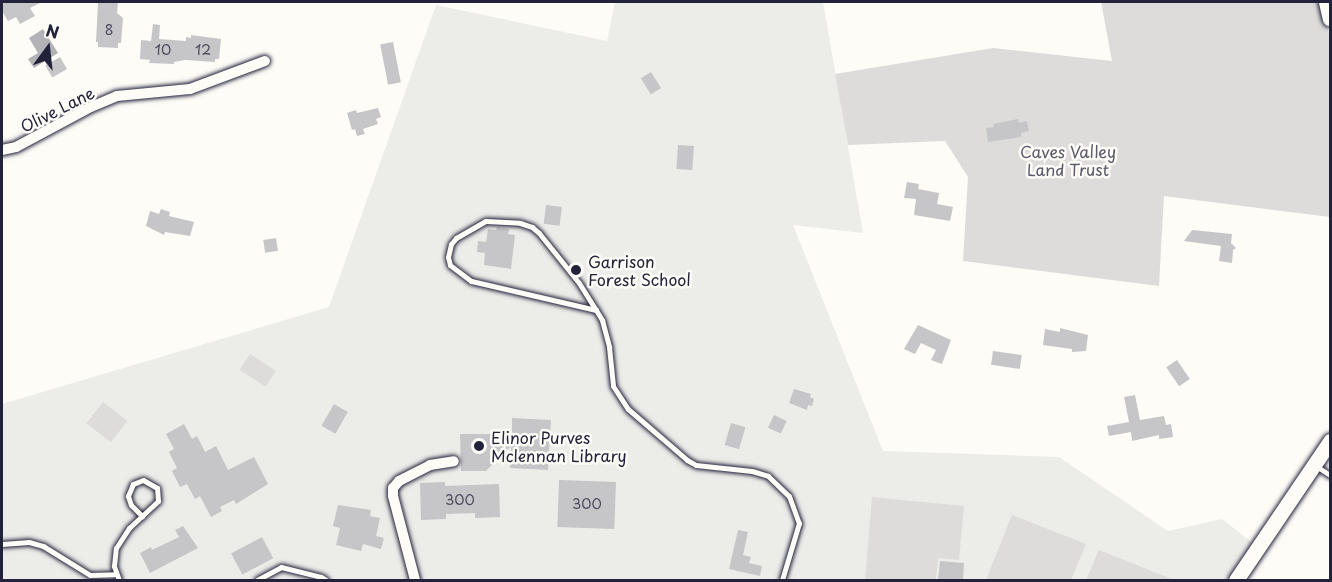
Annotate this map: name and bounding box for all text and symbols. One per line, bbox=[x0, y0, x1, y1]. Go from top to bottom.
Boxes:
text: N bbox=[43, 17, 62, 44]
north arrow bbox=[18, 18, 78, 78]
house number: 8 bbox=[105, 22, 113, 38]
house number: 10 bbox=[155, 42, 171, 58]
house number: 12 bbox=[195, 42, 211, 58]
street label: Olive Lane bbox=[17, 82, 97, 136]
park label: Caves Valley Land Trust bbox=[1020, 141, 1116, 179]
place label: Garrison Forest School bbox=[588, 251, 691, 289]
marker: Garrison Forest School bbox=[569, 263, 583, 277]
place label: Elinor Purves Mclennan Library bbox=[491, 427, 626, 465]
marker: Elinor Purves Mclennan Library bbox=[472, 439, 486, 453]
house number: 300 bbox=[445, 492, 475, 508]
house number: 300 bbox=[572, 496, 602, 512]

